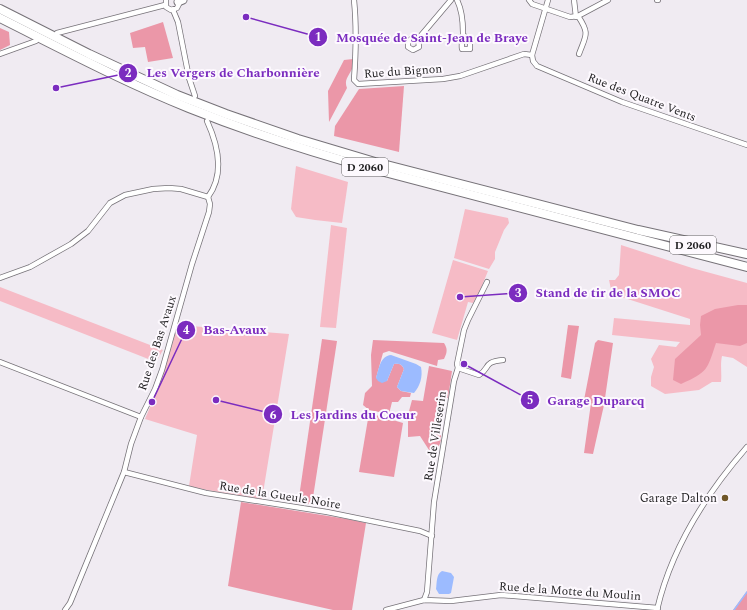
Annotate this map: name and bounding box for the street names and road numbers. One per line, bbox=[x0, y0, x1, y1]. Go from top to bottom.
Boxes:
street label: Rue du Bignon bbox=[363, 59, 443, 84]
street label: Rue des Quatre Vents bbox=[585, 68, 699, 127]
road number: D 2060 bbox=[342, 158, 388, 176]
road number: D 2060 bbox=[670, 236, 716, 254]
street label: Rue des Bas Avaux bbox=[133, 293, 182, 393]
street label: Rue de Villeserin bbox=[419, 390, 452, 483]
street label: Rue de la Gueule Noire bbox=[218, 477, 342, 514]
street label: Rue de la Motte du Moulin bbox=[498, 577, 642, 606]

